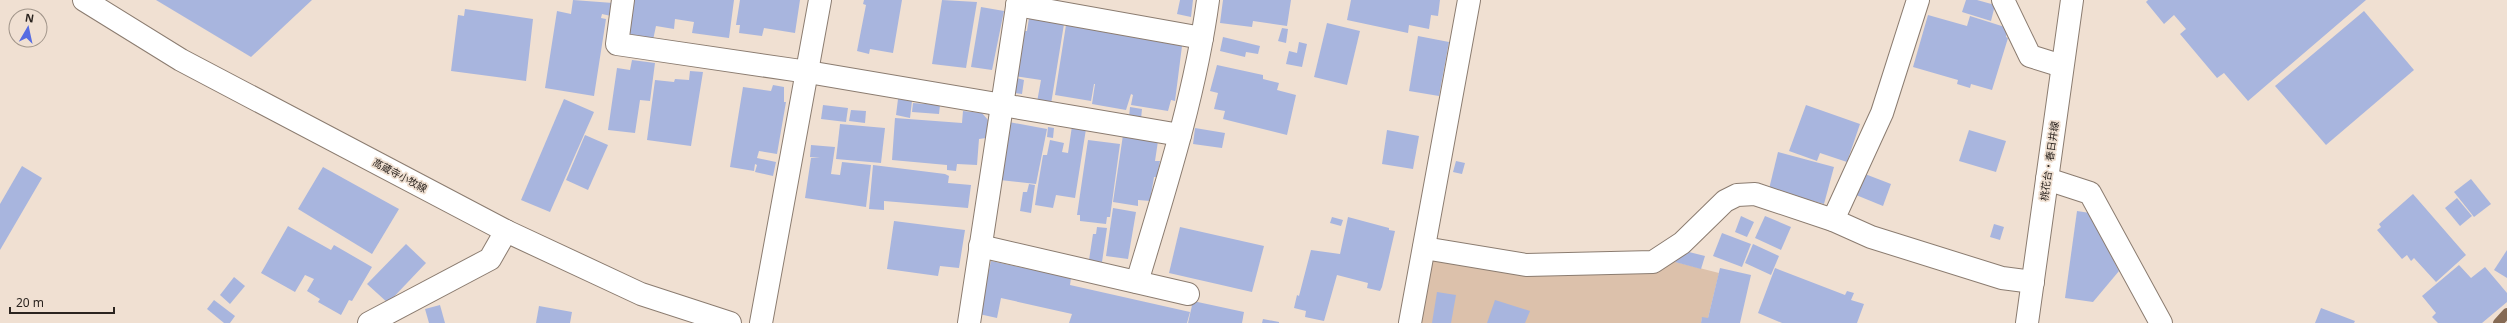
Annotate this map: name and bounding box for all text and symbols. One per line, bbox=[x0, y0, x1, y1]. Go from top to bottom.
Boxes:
north arrow bbox=[8, 8, 48, 48]
text: N bbox=[24, 10, 35, 26]
street label: 桃花台・春日井線 bbox=[2037, 120, 2061, 202]
street label: 高蔵寺小牧線 bbox=[370, 155, 430, 195]
scale bar bbox=[10, 289, 114, 315]
text: 20 m bbox=[16, 294, 44, 311]

